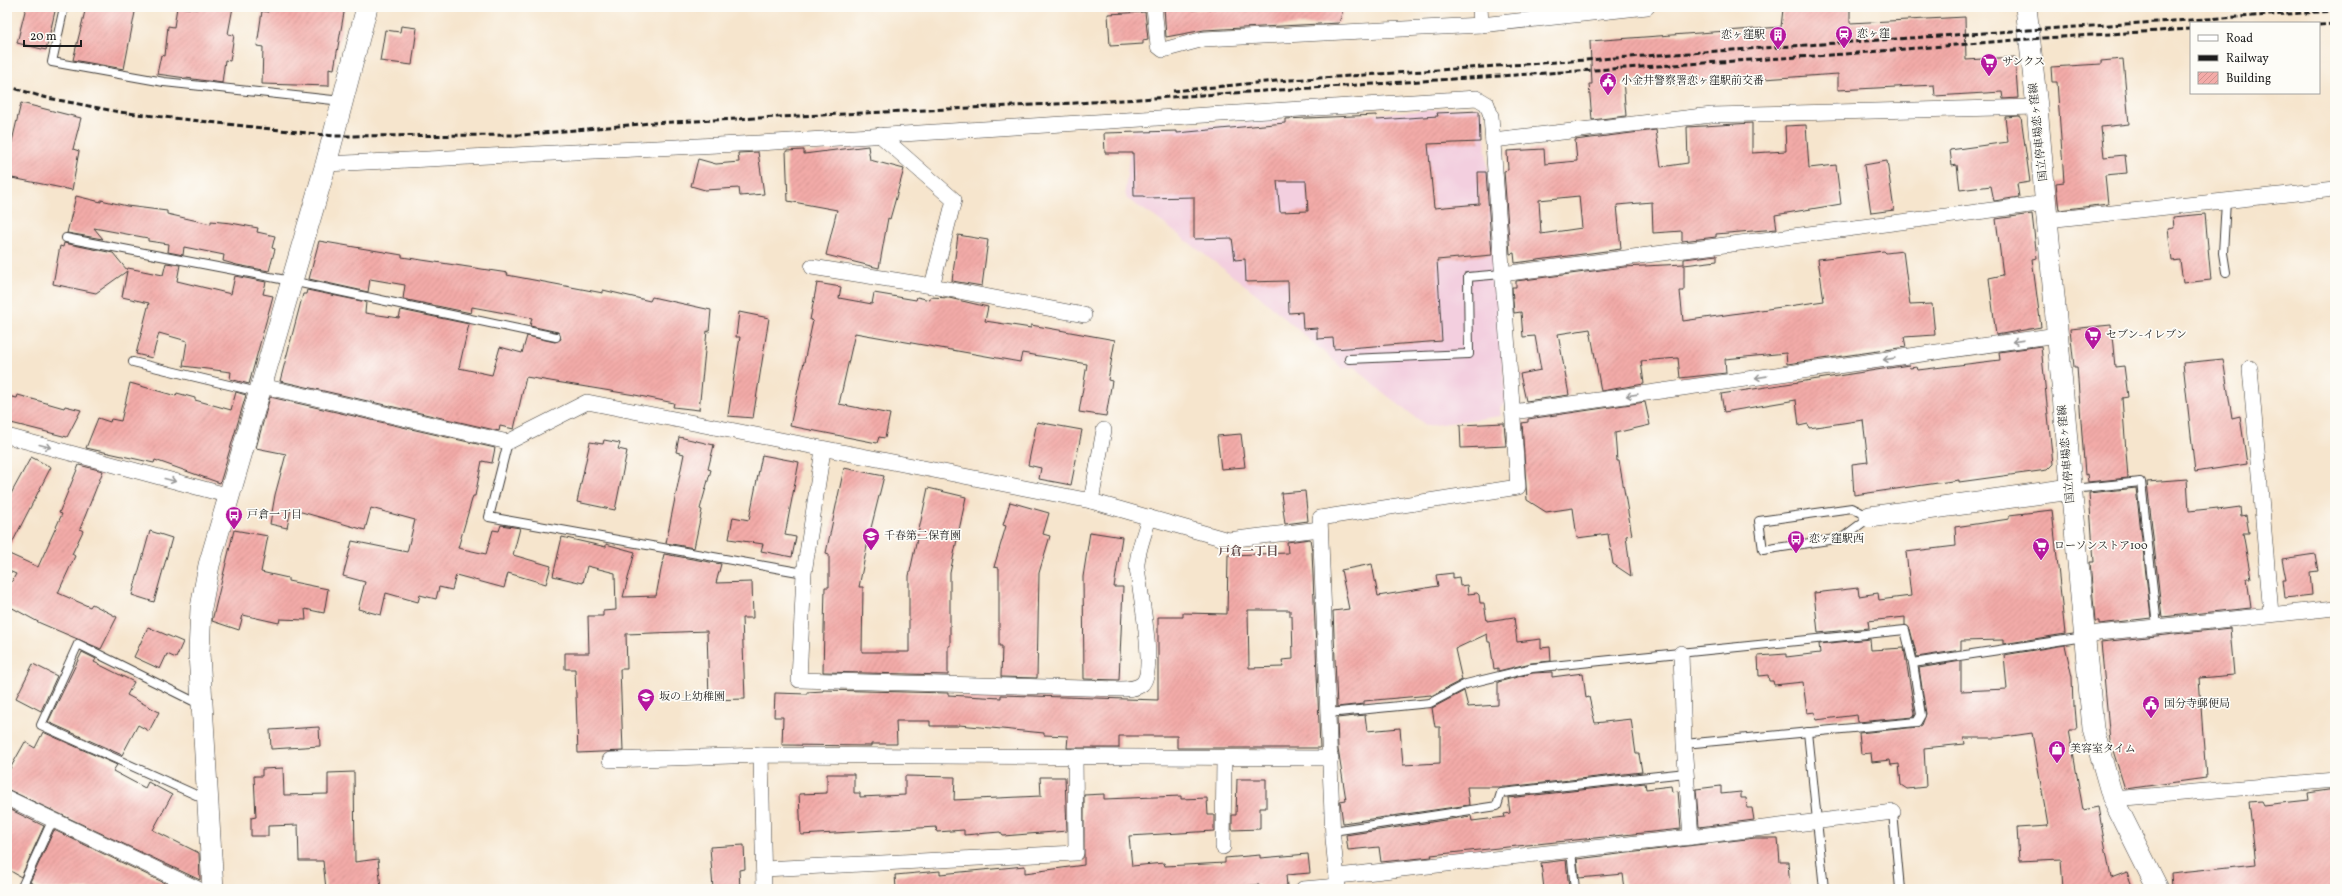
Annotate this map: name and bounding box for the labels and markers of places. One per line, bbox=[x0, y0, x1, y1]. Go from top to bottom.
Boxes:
station icon: 恋ヶ窪 bbox=[1834, 24, 1854, 49]
building icon: 恋ヶ窪駅 bbox=[1768, 25, 1788, 50]
place label: 恋ヶ窪 bbox=[1857, 27, 1890, 42]
place label: 恋ヶ窪駅 bbox=[1721, 28, 1765, 43]
supermarket icon: サンクス bbox=[1979, 52, 1999, 77]
place label: サンクス bbox=[2002, 55, 2045, 70]
public building icon: 小金井警察署恋ヶ窪駅前交番 bbox=[1598, 71, 1618, 96]
place label: 小金井警察署恋ヶ窪駅前交番 bbox=[1621, 74, 1764, 89]
supermarket icon: セブン-イレブン bbox=[2083, 325, 2103, 350]
place label: セブン-イレブン bbox=[2106, 328, 2187, 343]
bus stop icon: 戸倉一丁目 bbox=[224, 505, 244, 530]
place label: 戸倉一丁目 bbox=[247, 508, 302, 523]
school or university icon: 千春第二保育園 bbox=[861, 526, 881, 551]
place label: 千春第二保育園 bbox=[884, 529, 961, 544]
bus stop icon: 恋ヶ窪駅西 bbox=[1786, 529, 1806, 554]
place label: 恋ヶ窪駅西 bbox=[1809, 532, 1864, 547]
supermarket icon: ローソンストア100 bbox=[2031, 536, 2051, 561]
place label: ローソンストア100 bbox=[2054, 539, 2148, 554]
school or university icon: 坂の上幼稚園 bbox=[636, 687, 656, 712]
place label: 坂の上幼稚園 bbox=[659, 690, 725, 705]
public building icon: 国分寺郵便局 bbox=[2141, 694, 2161, 719]
place label: 国分寺郵便局 bbox=[2164, 697, 2230, 712]
shop icon: 美容室タイム bbox=[2047, 739, 2067, 764]
place label: 美容室タイム bbox=[2070, 742, 2136, 757]

